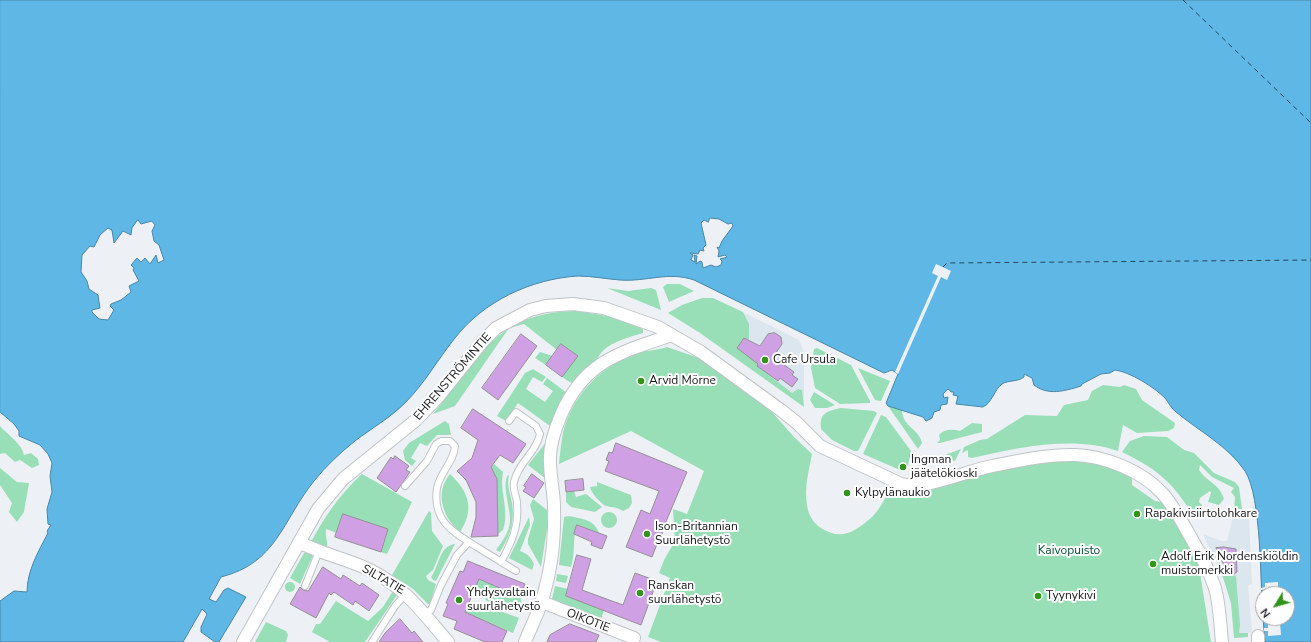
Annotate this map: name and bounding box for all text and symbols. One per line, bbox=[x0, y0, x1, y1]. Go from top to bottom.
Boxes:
street label: EHRENSTRÖMINTIE bbox=[411, 330, 495, 424]
place label: Cafe Ursula bbox=[773, 353, 836, 367]
marker: Cafe Ursula bbox=[760, 355, 770, 365]
place label: Arvid Mörne bbox=[649, 374, 716, 388]
marker: Arvid Mörne bbox=[636, 376, 646, 386]
place label: Ingman jäätelökioski bbox=[911, 453, 977, 481]
marker: Ingman jäätelökioski bbox=[898, 462, 908, 472]
place label: Kylpylänaukio bbox=[855, 486, 930, 500]
marker: Kylpylänaukio bbox=[842, 488, 852, 498]
place label: Rapakivisiirtolohkare bbox=[1145, 507, 1257, 521]
marker: Rapakivisiirtolohkare bbox=[1132, 509, 1142, 519]
place label: Ison-Britannian Suurlähetystö bbox=[655, 520, 738, 548]
marker: Ison-Britannian Suurlähetystö bbox=[642, 529, 652, 539]
park label: Kaivopuisto bbox=[1038, 544, 1100, 558]
place label: Adolf Erik Nordenskiöldin muistomerkki bbox=[1161, 550, 1298, 578]
marker: Adolf Erik Nordenskiöldin muistomerkki bbox=[1148, 559, 1158, 569]
street label: SILTATIE bbox=[359, 562, 407, 598]
place label: Ranskan suurlähetystö bbox=[648, 579, 721, 607]
place label: Yhdysvaltain suurlähetystö bbox=[467, 586, 540, 614]
north arrow bbox=[1255, 586, 1295, 626]
marker: Ranskan suurlähetystö bbox=[635, 588, 645, 598]
place label: Tyynykivi bbox=[1046, 589, 1096, 603]
marker: Tyynykivi bbox=[1033, 591, 1043, 601]
marker: Yhdysvaltain suurlähetystö bbox=[454, 595, 464, 605]
text: N bbox=[1257, 605, 1274, 621]
street label: OIKOTIE bbox=[564, 606, 612, 636]

